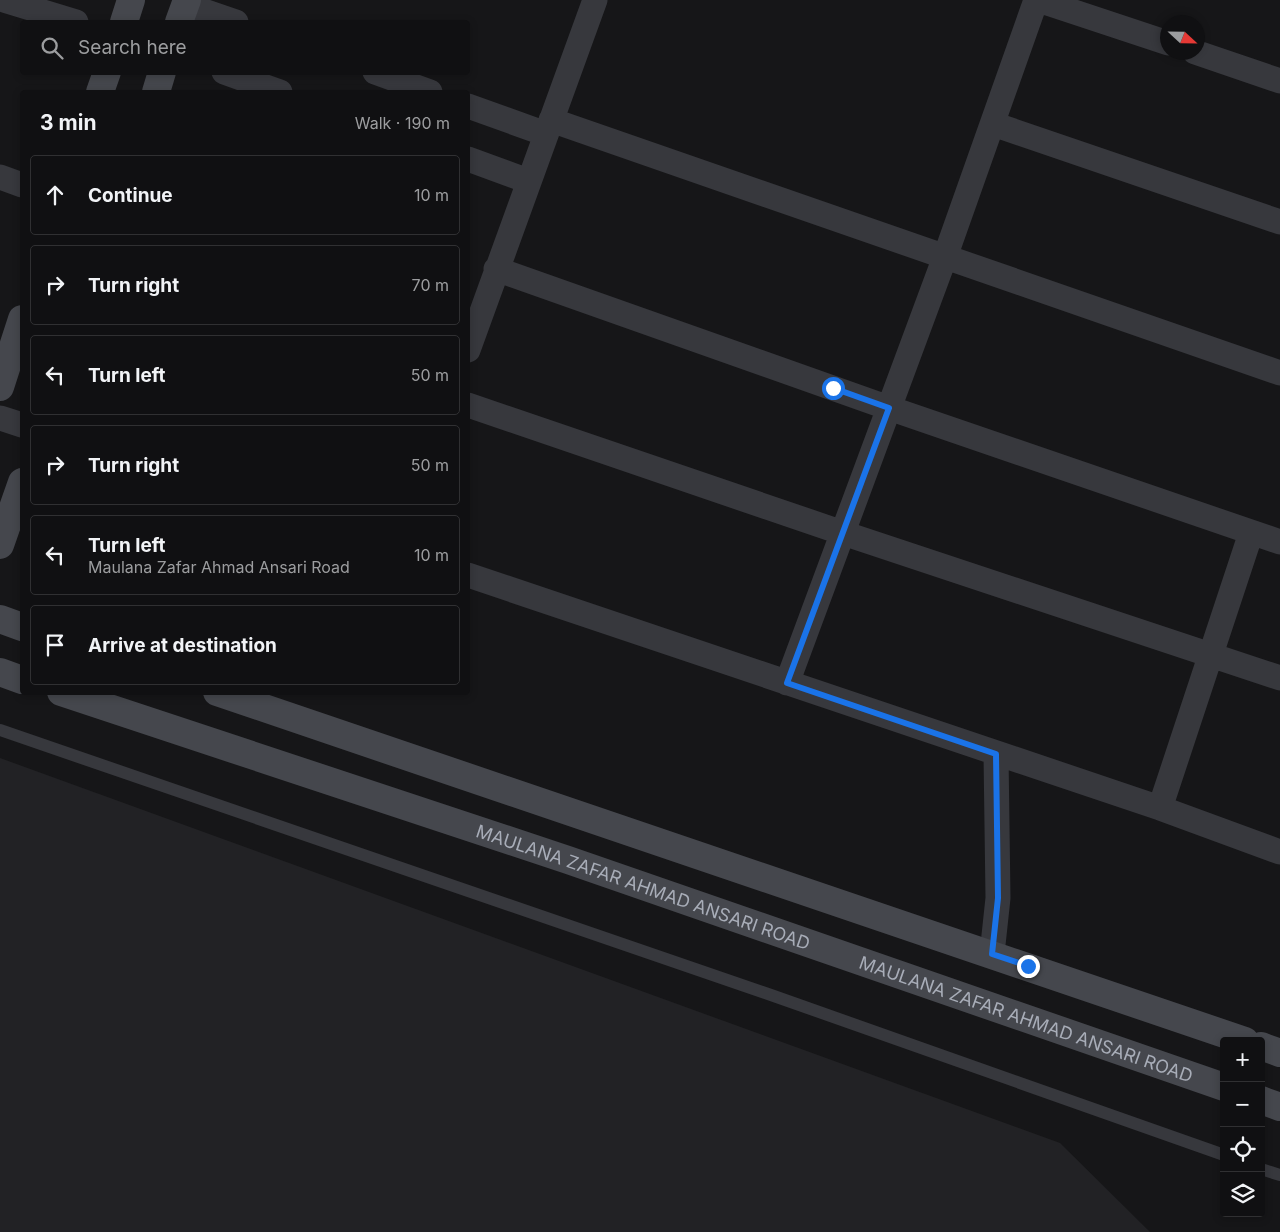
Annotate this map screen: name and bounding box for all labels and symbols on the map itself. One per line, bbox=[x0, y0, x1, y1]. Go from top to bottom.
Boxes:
north arrow bbox=[1160, 15, 1205, 60]
route start bbox=[822, 377, 845, 400]
street label: MAULANA ZAFAR AHMAD ANSARI ROAD bbox=[474, 820, 813, 954]
street label: MAULANA ZAFAR AHMAD ANSARI ROAD bbox=[857, 951, 1196, 1086]
route end bbox=[1017, 955, 1040, 978]

